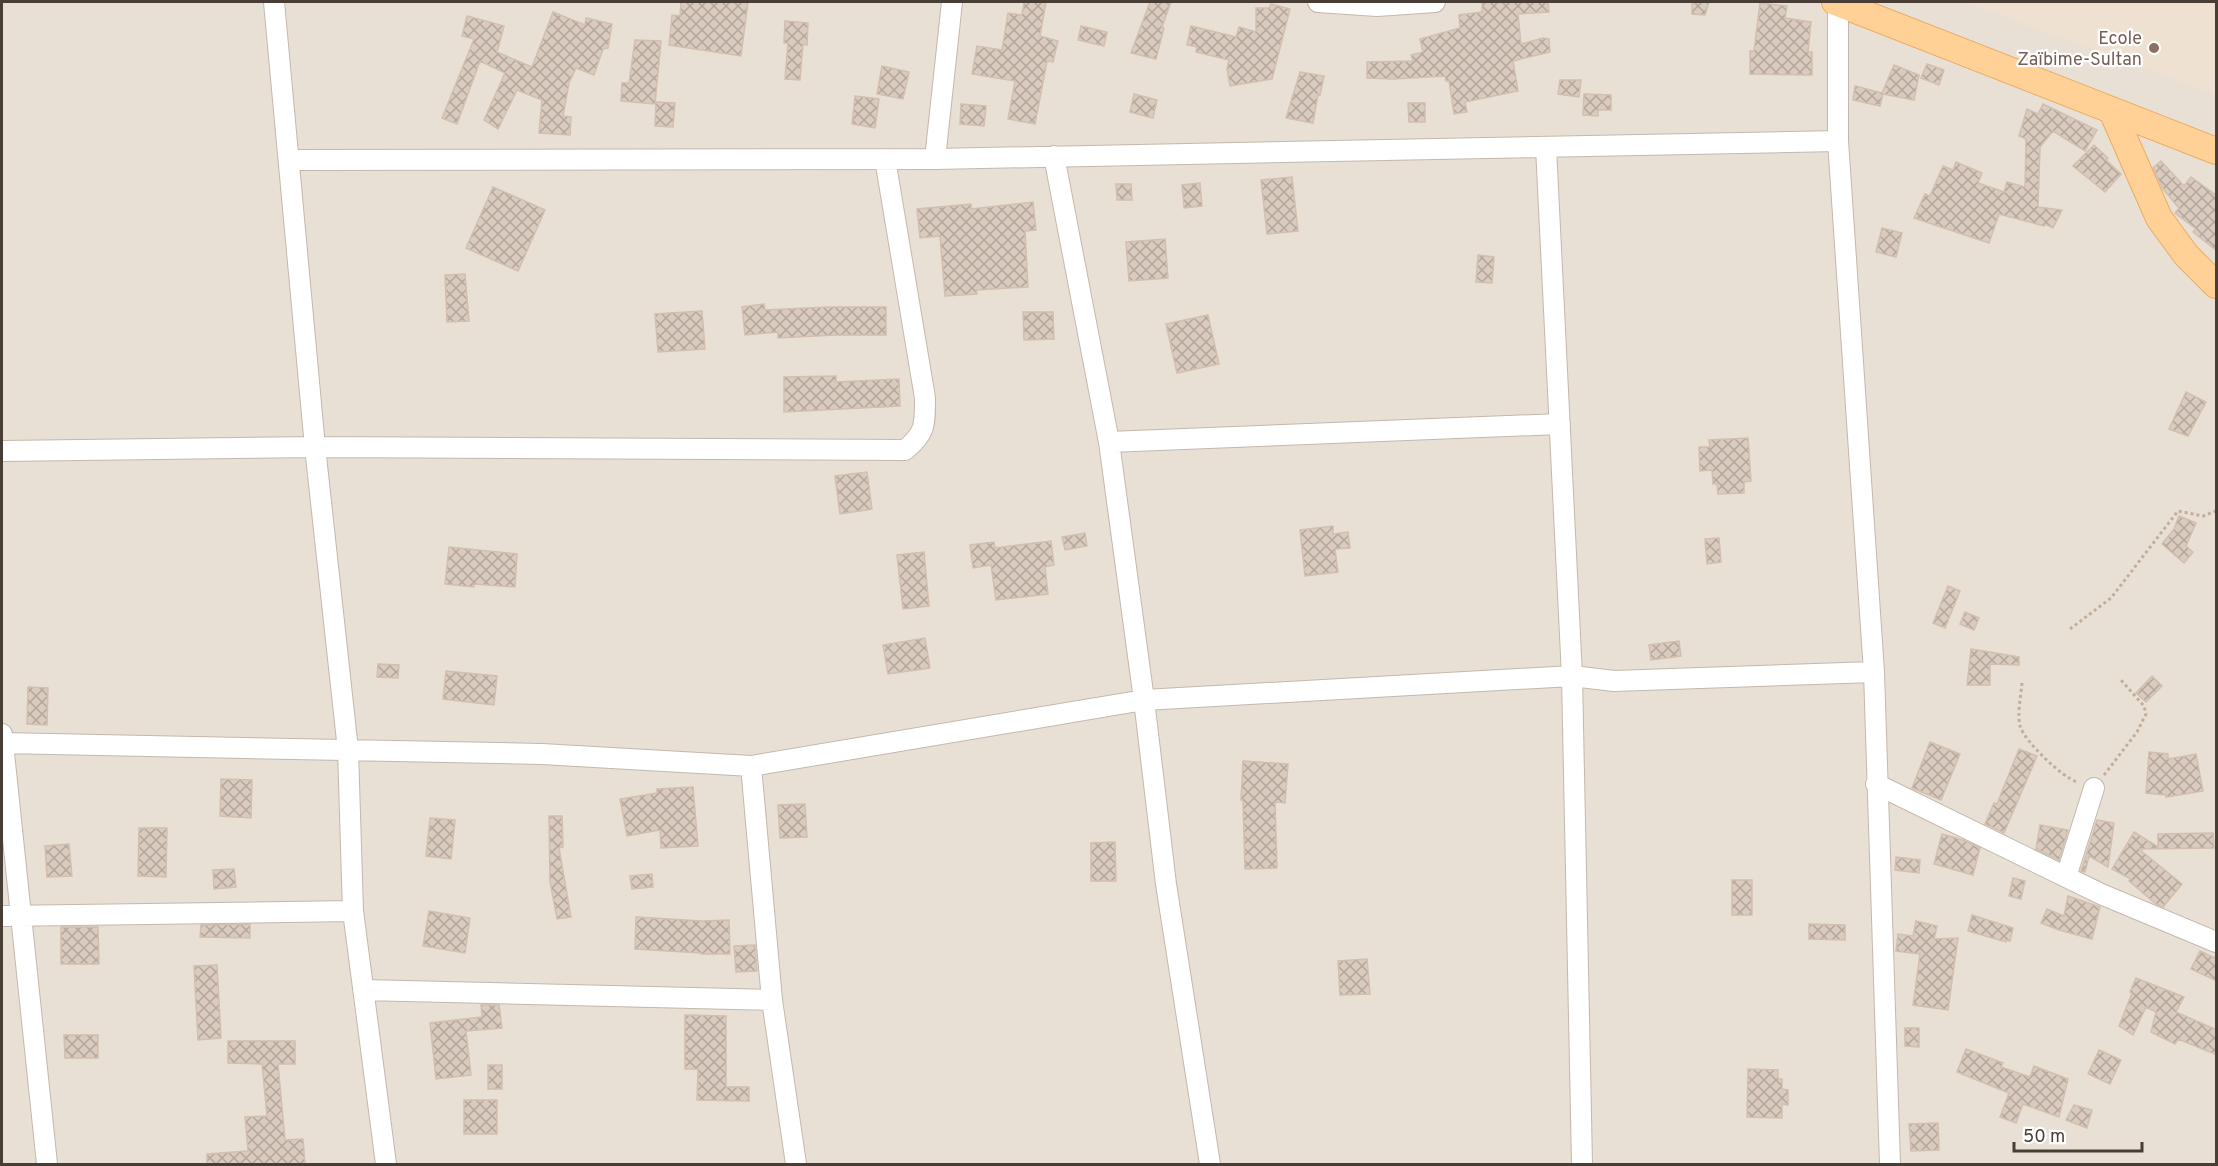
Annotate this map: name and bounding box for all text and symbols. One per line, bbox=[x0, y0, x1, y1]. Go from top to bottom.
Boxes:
place label: Ecole Zaïbime-Sultan bbox=[2017, 28, 2142, 72]
marker: Ecole Zaïbime-Sultan bbox=[2147, 41, 2161, 55]
scale bar bbox=[2014, 1115, 2142, 1153]
text: 50 m bbox=[2023, 1126, 2065, 1149]

